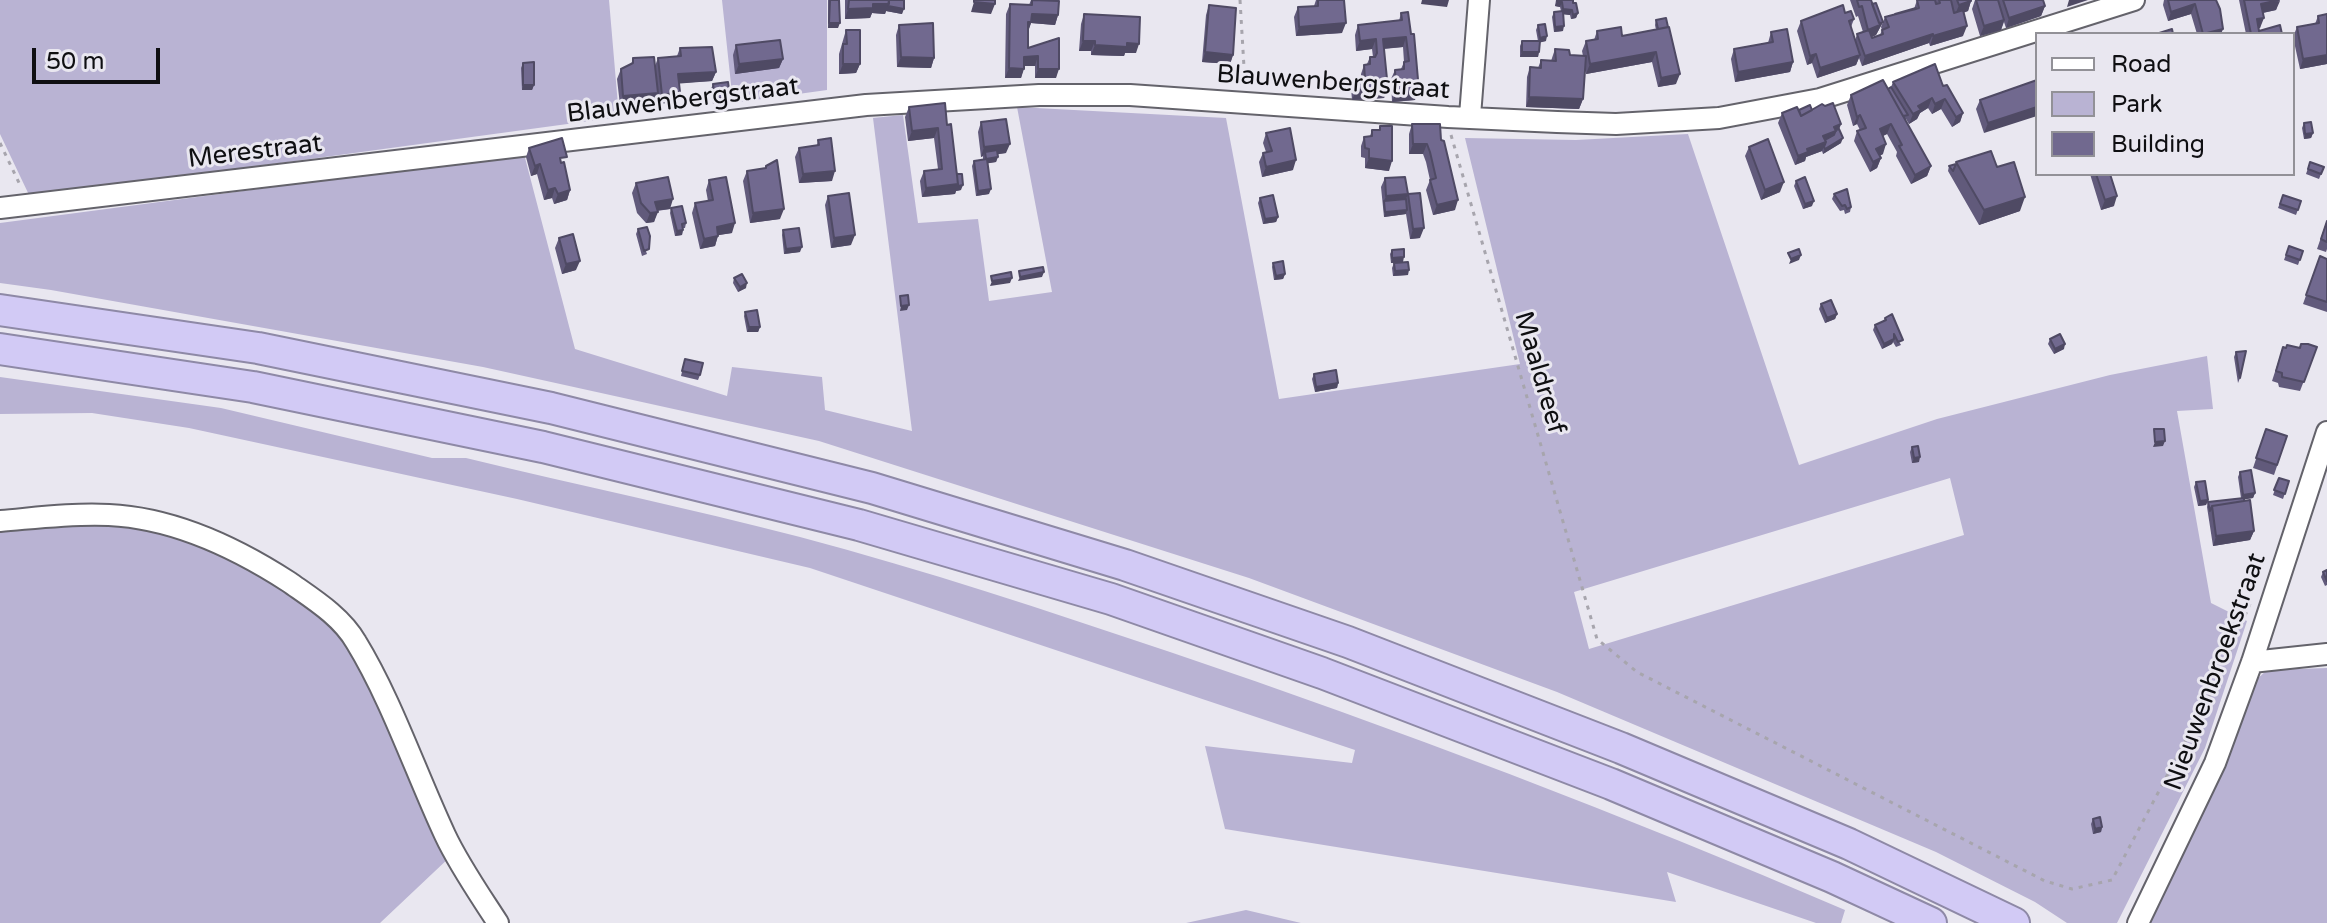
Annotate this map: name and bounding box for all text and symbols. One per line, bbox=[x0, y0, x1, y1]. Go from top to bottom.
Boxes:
scale bar bbox=[36, 32, 164, 82]
legend bbox=[2035, 32, 2295, 176]
text: 50 m bbox=[46, 47, 104, 76]
text: Road bbox=[2111, 50, 2171, 79]
street label: Blauwenbergstraat bbox=[1215, 59, 1451, 107]
street label: Blauwenbergstraat bbox=[565, 71, 801, 131]
text: Park bbox=[2111, 90, 2162, 119]
street label: Merestraat bbox=[186, 128, 324, 176]
text: Building bbox=[2111, 130, 2205, 159]
street label: Maaldreef bbox=[1507, 308, 1571, 438]
street label: Nieuwenbroekstraat bbox=[2159, 549, 2273, 795]

